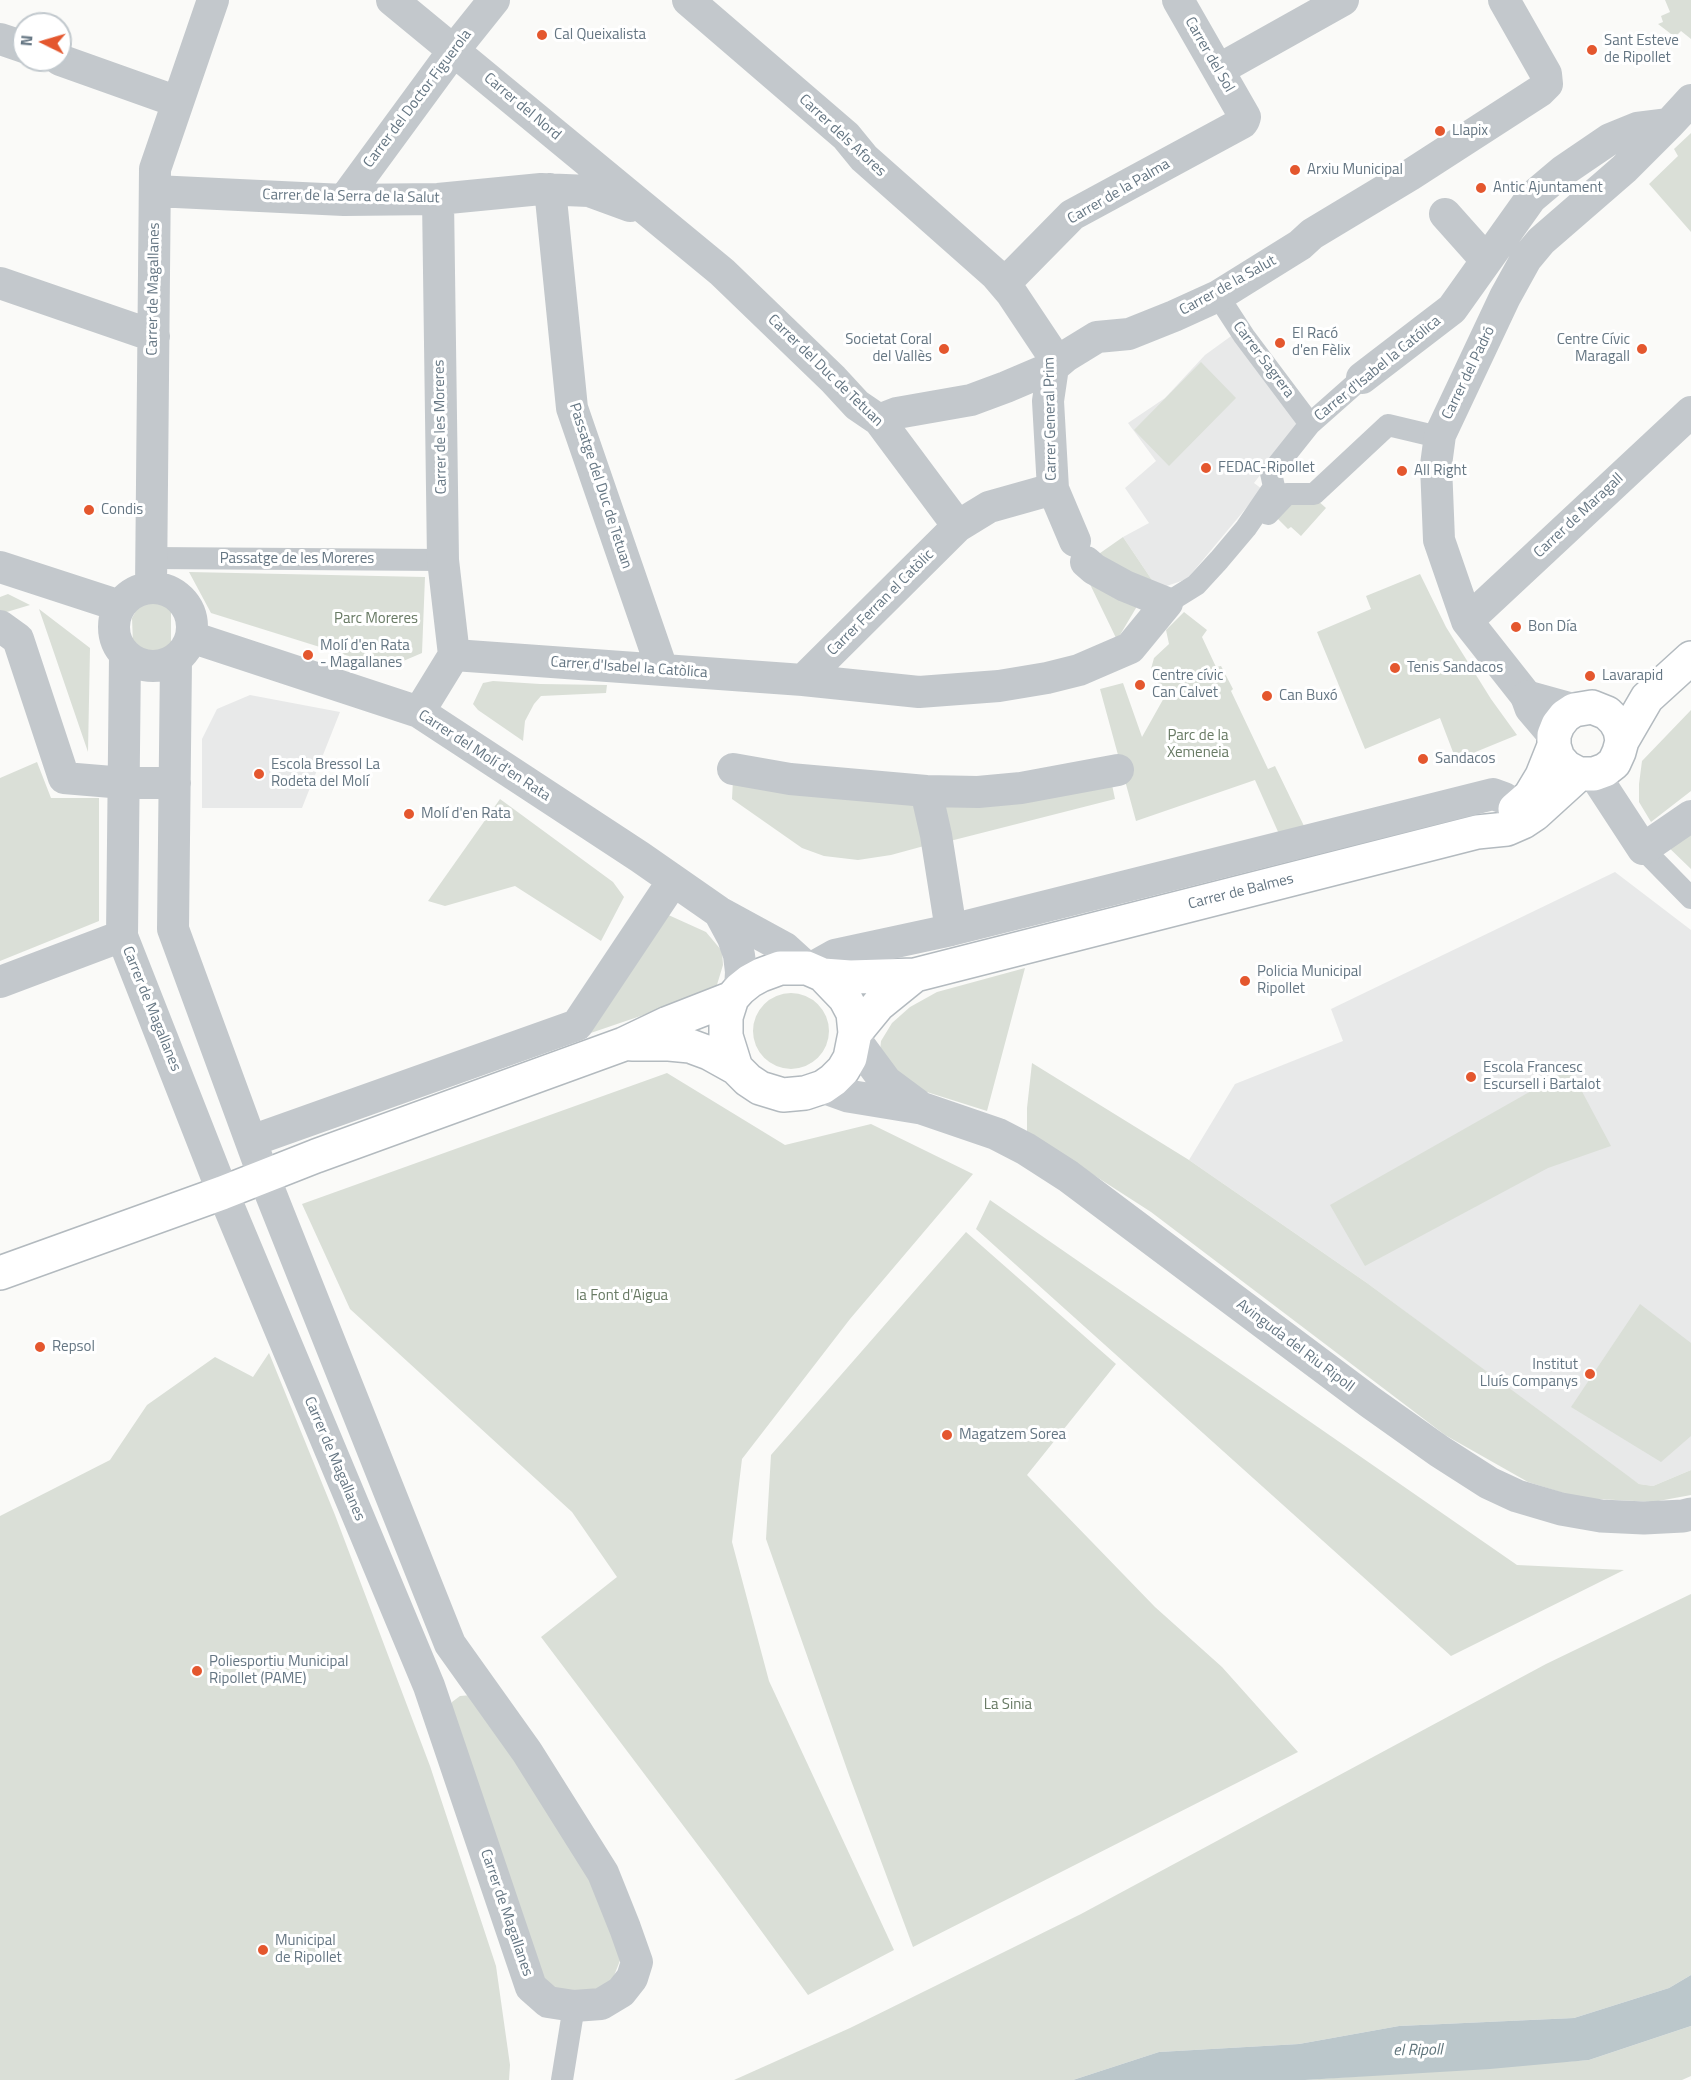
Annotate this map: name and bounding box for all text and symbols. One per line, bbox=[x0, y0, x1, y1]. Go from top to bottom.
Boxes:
north arrow bbox=[12, 12, 72, 72]
street label: Carrer del Sol bbox=[1180, 14, 1238, 96]
street label: Carrer del Doctor Figuerola bbox=[360, 26, 476, 172]
place label: Cal Queixalista bbox=[554, 26, 646, 44]
marker: Cal Queixalista bbox=[535, 28, 549, 42]
place label: Sant Esteve de Ripollet bbox=[1604, 32, 1679, 67]
text: N bbox=[14, 34, 38, 47]
marker: Sant Esteve de Ripollet bbox=[1585, 43, 1599, 57]
street label: Carrer del Nord bbox=[480, 70, 564, 144]
street label: Carrer dels Afores bbox=[795, 91, 889, 181]
place label: Llapix bbox=[1452, 122, 1488, 140]
marker: Llapix bbox=[1433, 124, 1447, 138]
street label: Carrer de la Palma bbox=[1065, 155, 1173, 229]
place label: Arxiu Municipal bbox=[1307, 161, 1403, 179]
marker: Arxiu Municipal bbox=[1288, 163, 1302, 177]
place label: Antic Ajuntament bbox=[1493, 179, 1603, 197]
marker: Antic Ajuntament bbox=[1474, 181, 1488, 195]
street label: Carrer de la Serra de la Salut bbox=[262, 186, 440, 208]
street label: Carrer de Magallanes bbox=[144, 222, 164, 356]
street label: Carrer de la Salut bbox=[1177, 252, 1279, 320]
street label: Carrer del Duc de Tetuan bbox=[764, 311, 886, 431]
street label: Carrer d'Isabel la Católica bbox=[1311, 312, 1445, 426]
street label: Carrer Sagrera bbox=[1229, 318, 1297, 402]
street label: Carrer del Padró bbox=[1439, 323, 1499, 423]
place label: El Racó d'en Fèlix bbox=[1292, 325, 1350, 360]
place label: Societat Coral del Vallès bbox=[845, 331, 932, 366]
place label: Centre Cívic Maragall bbox=[1557, 331, 1630, 366]
marker: El Racó d'en Fèlix bbox=[1273, 336, 1287, 350]
marker: Societat Coral del Vallès bbox=[937, 342, 951, 356]
marker: Centre Cívic Maragall bbox=[1635, 342, 1649, 356]
street label: Carrer General Prim bbox=[1041, 357, 1061, 481]
street label: Carrer de les Moreres bbox=[431, 359, 451, 495]
street label: Passatge del Duc de Tetuan bbox=[565, 401, 635, 571]
place label: FEDAC-Ripollet bbox=[1218, 459, 1315, 477]
marker: FEDAC-Ripollet bbox=[1199, 461, 1213, 475]
place label: All Right bbox=[1414, 462, 1467, 480]
marker: All Right bbox=[1395, 464, 1409, 478]
street label: Carrer de Maragall bbox=[1531, 470, 1627, 562]
place label: Condis bbox=[101, 501, 143, 519]
marker: Condis bbox=[82, 503, 96, 517]
street label: Carrer Ferran el Catòlic bbox=[824, 546, 938, 660]
street label: Passatge de les Moreres bbox=[220, 550, 374, 568]
park label: Parc Moreres bbox=[334, 610, 418, 628]
place label: Bon Día bbox=[1528, 618, 1577, 636]
marker: Bon Día bbox=[1509, 620, 1523, 634]
place label: Molí d'en Rata - Magallanes bbox=[320, 637, 410, 672]
marker: Molí d'en Rata - Magallanes bbox=[301, 648, 315, 662]
street label: Carrer d'Isabel la Catòlica bbox=[550, 654, 708, 682]
place label: Tenis Sandacos bbox=[1407, 659, 1503, 677]
marker: Tenis Sandacos bbox=[1388, 661, 1402, 675]
place label: Centre cívic Can Calvet bbox=[1152, 667, 1224, 702]
place label: Lavarapid bbox=[1602, 667, 1663, 685]
marker: Lavarapid bbox=[1583, 669, 1597, 683]
marker: Centre cívic Can Calvet bbox=[1133, 678, 1147, 692]
place label: Can Buxó bbox=[1279, 687, 1338, 705]
marker: Can Buxó bbox=[1260, 689, 1274, 703]
street label: Carrer del Molí d'en Rata bbox=[415, 707, 553, 805]
park label: Parc de la Xemeneia bbox=[1167, 727, 1229, 762]
place label: Sandacos bbox=[1435, 750, 1495, 768]
marker: Sandacos bbox=[1416, 752, 1430, 766]
place label: Escola Bressol La Rodeta del Molí bbox=[271, 756, 380, 791]
marker: Escola Bressol La Rodeta del Molí bbox=[252, 767, 266, 781]
place label: Molí d'en Rata bbox=[421, 805, 511, 823]
marker: Molí d'en Rata bbox=[402, 807, 416, 821]
street label: Carrer de Balmes bbox=[1186, 870, 1296, 914]
street label: Carrer de Magallanes bbox=[118, 944, 184, 1074]
place label: Policia Municipal Ripollet bbox=[1257, 963, 1362, 998]
marker: Policia Municipal Ripollet bbox=[1238, 974, 1252, 988]
place label: Escola Francesc Escursell i Bartalot bbox=[1483, 1059, 1601, 1094]
marker: Escola Francesc Escursell i Bartalot bbox=[1464, 1070, 1478, 1084]
park label: la Font d'Aigua bbox=[576, 1287, 668, 1305]
street label: Avinguda del Riu Ripoll bbox=[1232, 1296, 1358, 1396]
place label: Repsol bbox=[52, 1338, 95, 1356]
marker: Repsol bbox=[33, 1340, 47, 1354]
place label: Institut Lluís Companys bbox=[1480, 1356, 1578, 1391]
marker: Institut Lluís Companys bbox=[1583, 1367, 1597, 1381]
street label: Carrer de Magallanes bbox=[300, 1394, 368, 1524]
place label: Magatzem Sorea bbox=[959, 1426, 1066, 1444]
marker: Magatzem Sorea bbox=[940, 1428, 954, 1442]
place label: Poliesportiu Municipal Ripollet (PAME) bbox=[209, 1653, 348, 1688]
marker: Poliesportiu Municipal Ripollet (PAME) bbox=[190, 1664, 204, 1678]
park label: La Sinia bbox=[984, 1696, 1032, 1714]
street label: Carrer de Magallanes bbox=[476, 1847, 536, 1979]
place label: Municipal de Ripollet bbox=[275, 1932, 342, 1967]
marker: Municipal de Ripollet bbox=[256, 1943, 270, 1957]
water label: el Ripoll bbox=[1393, 2041, 1443, 2061]

